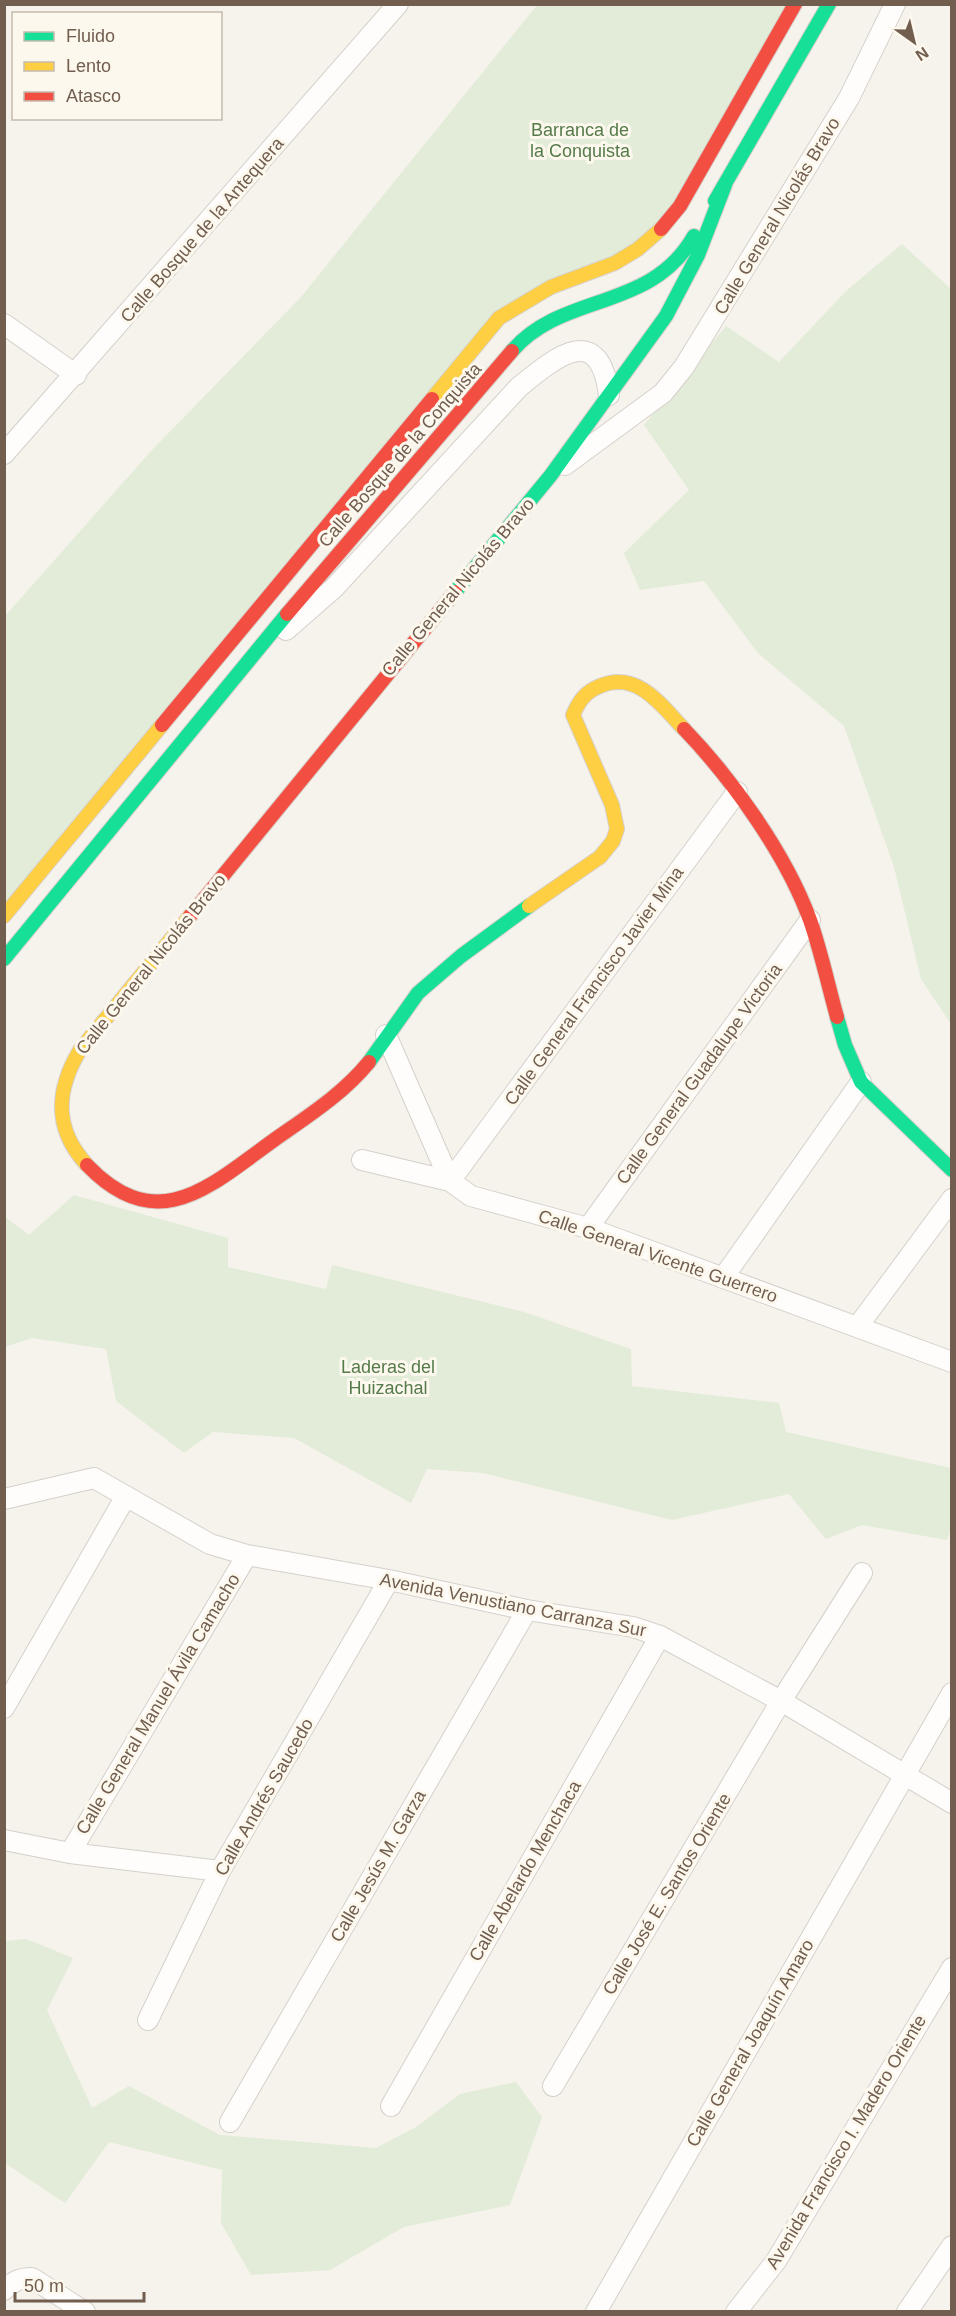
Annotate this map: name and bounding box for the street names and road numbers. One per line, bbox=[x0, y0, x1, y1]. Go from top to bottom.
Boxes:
street label: Calle General Nicolás Bravo bbox=[710, 114, 844, 318]
street label: Calle Bosque de la Antequera bbox=[116, 133, 288, 326]
street label: Calle Bosque de la Conquista bbox=[315, 358, 486, 551]
street label: Calle General Nicolás Bravo bbox=[378, 494, 538, 680]
street label: Calle General Francisco Javier Mina bbox=[501, 862, 688, 1109]
street label: Calle General Nicolás Bravo bbox=[72, 870, 230, 1058]
street label: Calle General Guadalupe Victoria bbox=[612, 959, 786, 1188]
street label: Calle General Vicente Guerrero bbox=[536, 1206, 780, 1306]
street label: Avenida Venustiano Carranza Sur bbox=[378, 1569, 648, 1641]
street label: Calle General Manuel Ávila Camacho bbox=[72, 1570, 244, 1838]
street label: Calle Andrés Saucedo bbox=[211, 1715, 317, 1879]
street label: Calle Abelardo Menchaca bbox=[465, 1776, 585, 1965]
street label: Calle Jesús M. Garza bbox=[326, 1786, 430, 1946]
street label: Calle José E. Santos Oriente bbox=[599, 1790, 735, 1998]
street label: Calle General Joaquín Amaro bbox=[682, 1936, 818, 2150]
street label: Avenida Francisco I. Madero Oriente bbox=[762, 2011, 930, 2273]

